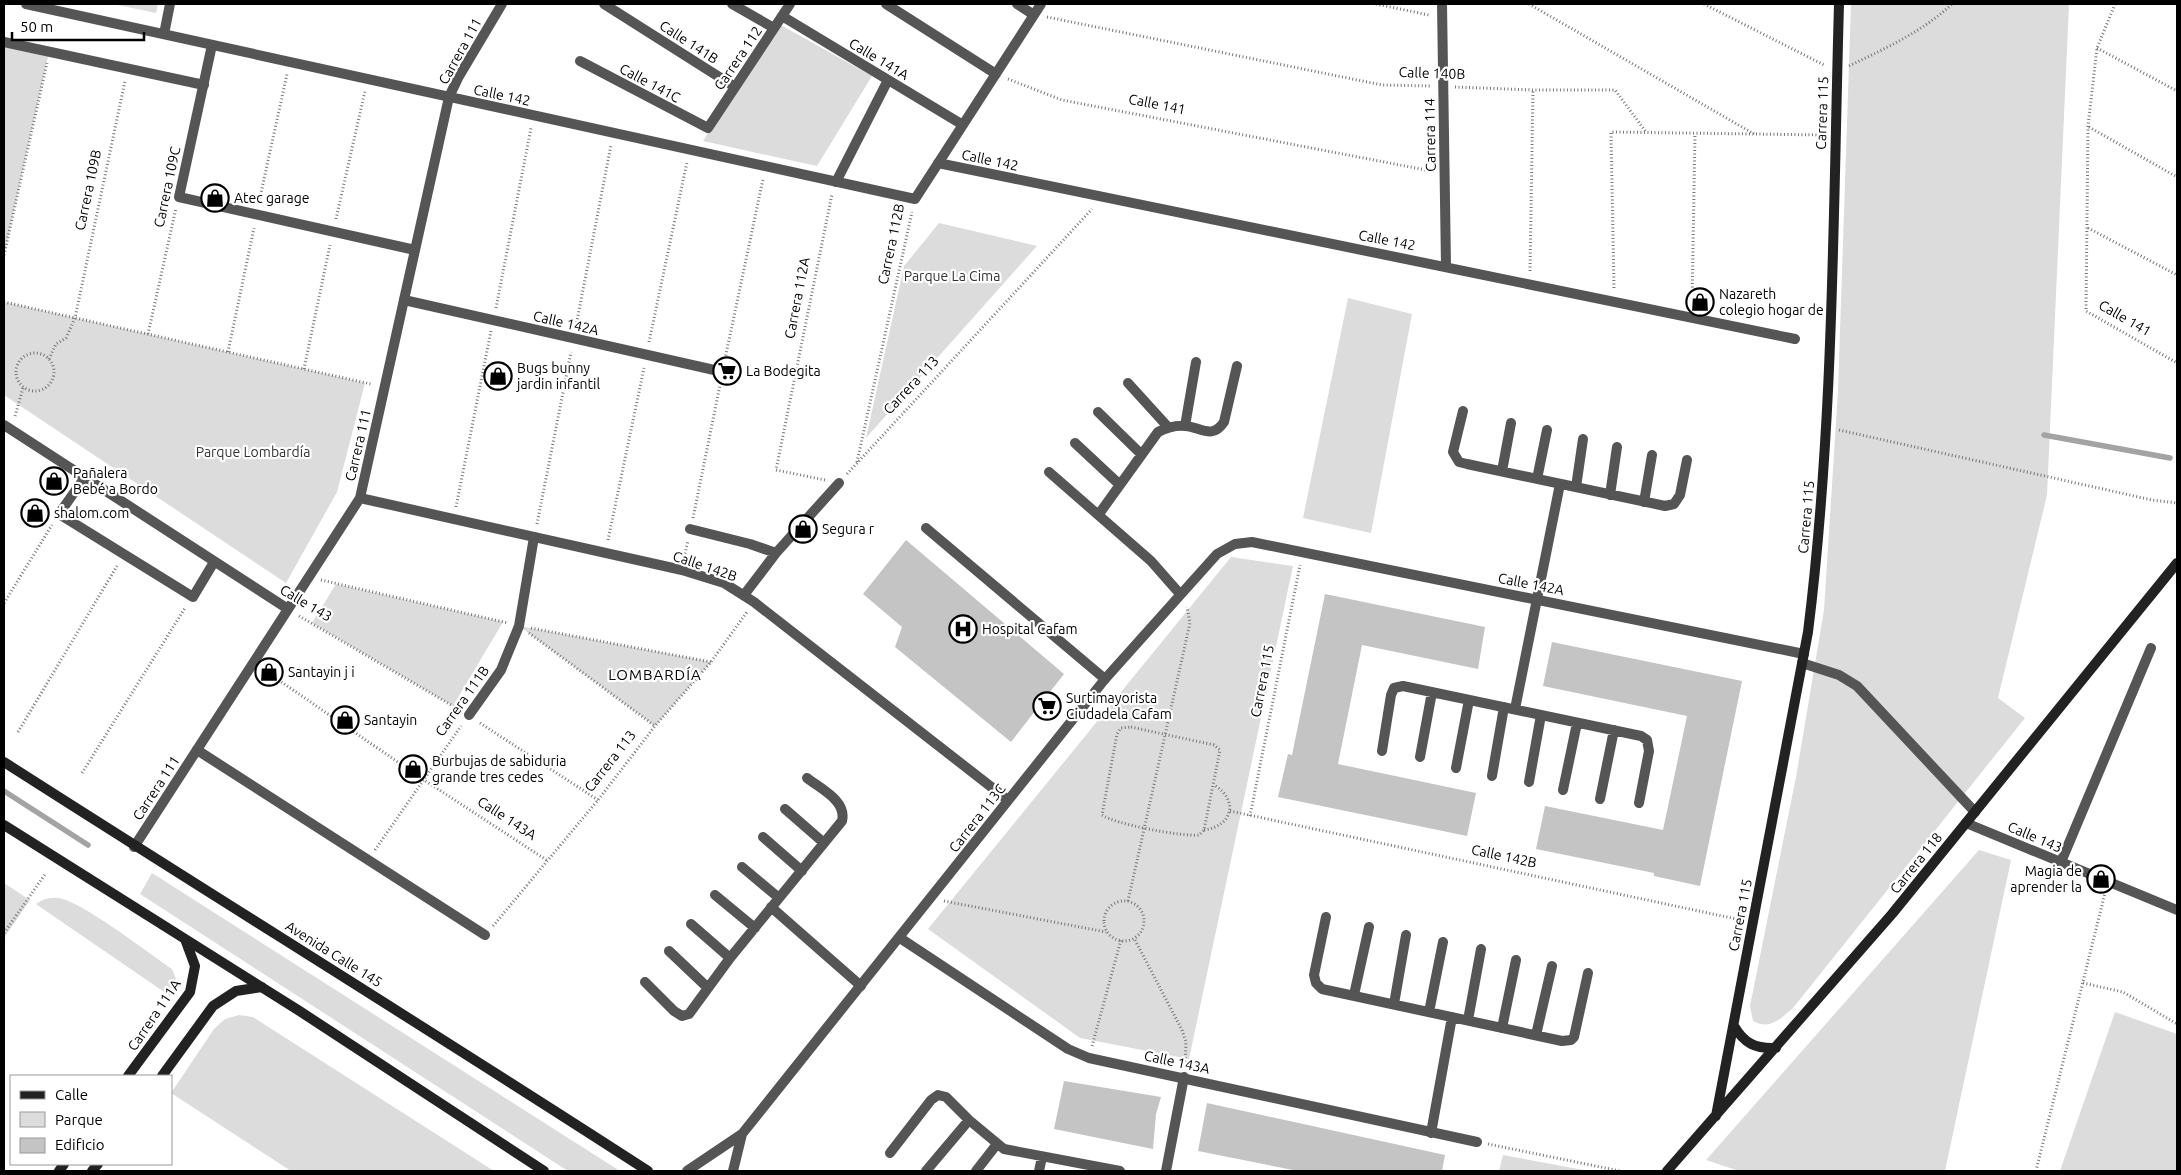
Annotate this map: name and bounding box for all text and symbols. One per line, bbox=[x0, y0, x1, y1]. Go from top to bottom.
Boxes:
scale bar bbox=[12, 10, 145, 42]
street label: Carrera 111 bbox=[435, 15, 485, 87]
street label: Calle 141B bbox=[657, 17, 721, 67]
text: 50 m bbox=[20, 18, 53, 35]
street label: Carrera 112 bbox=[711, 23, 765, 93]
street label: Calle 141A bbox=[846, 35, 912, 83]
street label: Calle 141C bbox=[617, 60, 683, 106]
street label: Calle 140B bbox=[1398, 64, 1466, 82]
street label: Carrera 115 bbox=[1813, 76, 1831, 150]
street label: Calle 142 bbox=[472, 81, 532, 109]
street label: Calle 141 bbox=[1127, 91, 1187, 117]
street label: Carrera 114 bbox=[1421, 98, 1439, 172]
street label: Carrera 109C bbox=[151, 145, 183, 229]
street label: Calle 142 bbox=[960, 146, 1020, 174]
street label: Carrera 109B bbox=[72, 148, 104, 232]
shop icon: Atec garage bbox=[200, 183, 230, 213]
place label: Atec garage bbox=[234, 190, 310, 206]
street label: Carrera 112B bbox=[875, 202, 907, 286]
street label: Calle 142 bbox=[1357, 227, 1417, 253]
street label: Carrera 112A bbox=[781, 256, 813, 340]
park label: Parque La Cima bbox=[904, 268, 1000, 284]
place label: Nazareth colegio hogar de bbox=[1719, 286, 1824, 318]
shop icon: Nazareth colegio hogar de bbox=[1685, 287, 1715, 317]
street label: Calle 141 bbox=[2096, 297, 2154, 339]
street label: Calle 142A bbox=[532, 308, 600, 338]
street label: Carrera 113 bbox=[880, 353, 942, 417]
supermarket icon: La Bodegita bbox=[712, 356, 742, 386]
place label: Bugs bunny jardin infantil bbox=[516, 360, 600, 392]
shop icon: Bugs bunny jardin infantil bbox=[483, 361, 513, 391]
place label: La Bodegita bbox=[746, 363, 821, 379]
street label: Carrera 111 bbox=[342, 407, 374, 483]
park label: Parque Lombardía bbox=[196, 444, 310, 460]
place label: Pañalera Bebé a Bordo bbox=[73, 465, 158, 497]
shop icon: Pañalera Bebé a Bordo bbox=[39, 466, 69, 496]
street label: Carrera 115 bbox=[1795, 480, 1817, 554]
shop icon: shalom.com bbox=[20, 498, 50, 528]
place label: shalom.com bbox=[54, 505, 129, 521]
shop icon: Segura r bbox=[788, 514, 818, 544]
place label: Segura r bbox=[822, 521, 875, 537]
street label: Calle 142B bbox=[671, 548, 739, 584]
street label: Calle 142A bbox=[1497, 570, 1565, 598]
street label: Calle 143 bbox=[277, 581, 335, 625]
hospital icon: Hospital Cafam bbox=[948, 614, 978, 644]
place label: Hospital Cafam bbox=[982, 621, 1078, 637]
street label: Carrera 115 bbox=[1247, 643, 1277, 719]
shop icon: Santayin j i bbox=[254, 657, 284, 687]
street label: Carrera 111B bbox=[432, 663, 492, 739]
place label: Santayin j i bbox=[288, 664, 355, 680]
district label: LOMBARDÍA bbox=[608, 666, 702, 683]
place label: Surtimayorista Ciudadela Cafam bbox=[1066, 690, 1172, 722]
supermarket icon: Surtimayorista Ciudadela Cafam bbox=[1032, 691, 1062, 721]
shop icon: Santayin bbox=[330, 705, 360, 735]
place label: Santayin bbox=[364, 712, 417, 728]
street label: Carrera 113 bbox=[581, 727, 639, 795]
street label: Carrera 111 bbox=[129, 753, 183, 823]
place label: Burbujas de sabiduria grande tres cedes bbox=[432, 753, 566, 785]
shop icon: Burbujas de sabiduria grande tres cedes bbox=[398, 754, 428, 784]
street label: Carrera 113C bbox=[945, 780, 1009, 855]
street label: Calle 143A bbox=[475, 793, 539, 843]
street label: Calle 143 bbox=[2005, 818, 2065, 856]
street label: Carrera 118 bbox=[1887, 829, 1945, 897]
street label: Calle 142B bbox=[1470, 841, 1538, 871]
place label: Magia de aprender la bbox=[2010, 863, 2082, 895]
shop icon: Magia de aprender la bbox=[2086, 864, 2116, 894]
street label: Carrera 115 bbox=[1725, 877, 1755, 953]
street label: Avenida Calle 145 bbox=[283, 918, 385, 990]
street label: Carrera 111A bbox=[124, 976, 184, 1054]
street label: Calle 143A bbox=[1143, 1047, 1211, 1077]
legend bbox=[10, 1075, 172, 1165]
text: Calle bbox=[55, 1086, 88, 1103]
text: Parque bbox=[55, 1111, 103, 1128]
text: Edificio bbox=[55, 1136, 104, 1153]

